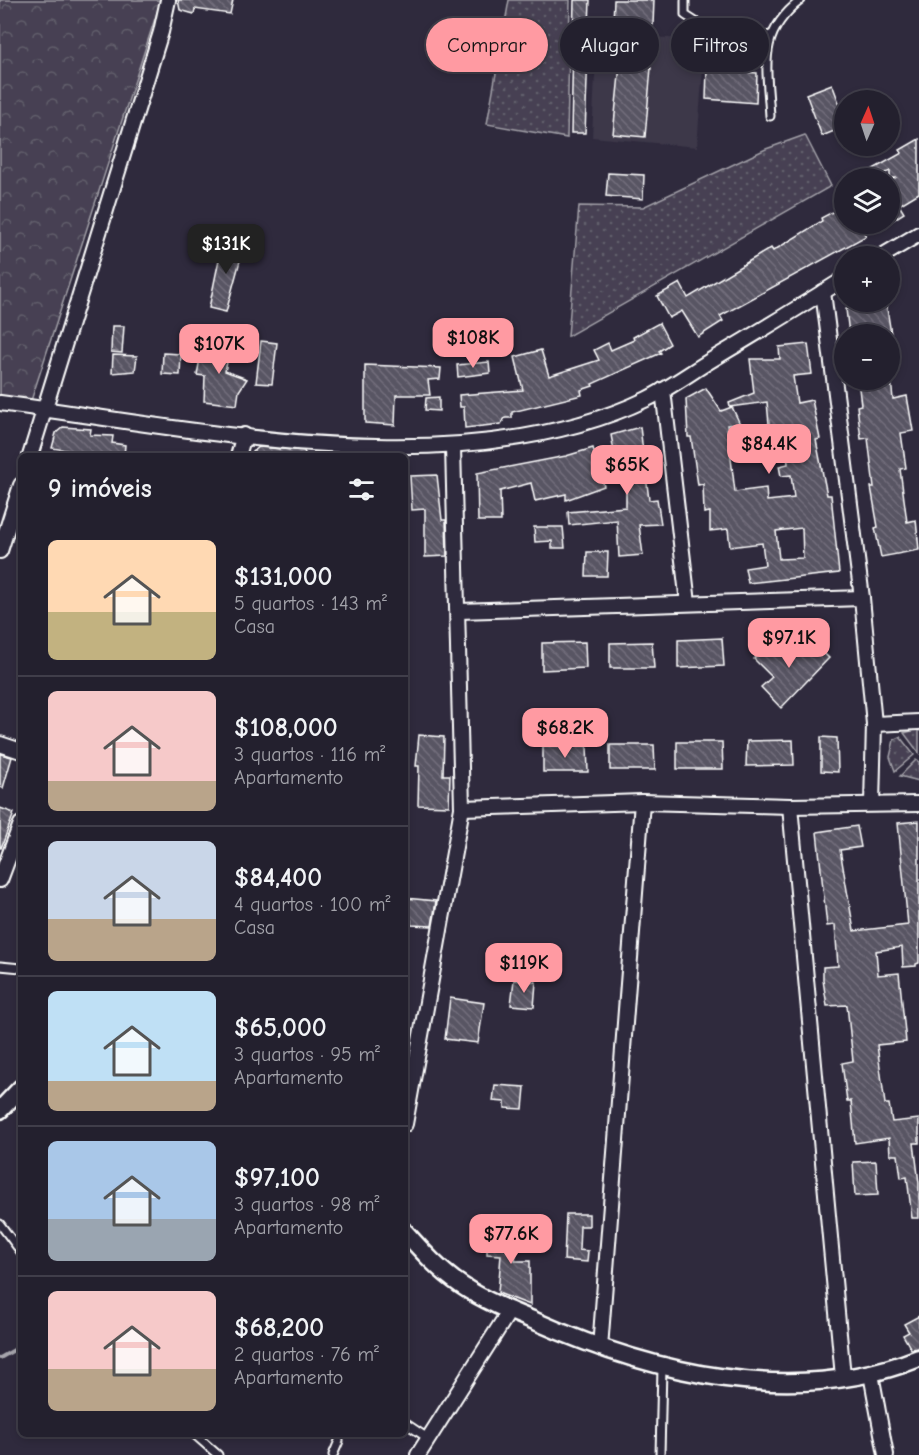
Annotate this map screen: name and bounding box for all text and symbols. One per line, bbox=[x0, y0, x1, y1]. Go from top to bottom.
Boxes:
chip: Comprar bbox=[426, 18, 548, 72]
chip: Alugar bbox=[560, 18, 659, 72]
chip: Filtros bbox=[671, 18, 769, 72]
north arrow bbox=[834, 90, 900, 156]
map controls bbox=[834, 90, 900, 390]
button: layers bbox=[834, 168, 900, 234]
pin: $131K bbox=[184, 224, 268, 275]
text: $131K bbox=[202, 232, 250, 255]
button: + bbox=[834, 246, 900, 312]
pin: $108K bbox=[431, 318, 515, 369]
pin: $107K bbox=[177, 324, 261, 375]
button: − bbox=[834, 324, 900, 390]
text: $108K bbox=[447, 326, 499, 349]
text: $107K bbox=[193, 332, 245, 355]
pin: $84.4K bbox=[720, 424, 818, 475]
text: $84.4K bbox=[741, 432, 797, 455]
pin: $65K bbox=[591, 445, 663, 496]
text: $65K bbox=[605, 453, 649, 476]
icon: filters bbox=[345, 473, 378, 506]
text: 9 imóveis bbox=[48, 474, 152, 504]
text: $131,000 bbox=[234, 562, 333, 592]
icon: home bbox=[96, 564, 168, 636]
text: 5 quartos · 143 m² bbox=[234, 592, 387, 615]
text: Casa bbox=[234, 615, 275, 638]
pin: $97.1K bbox=[740, 618, 838, 669]
text: $97.1K bbox=[762, 626, 816, 649]
pin: $68.2K bbox=[516, 708, 614, 759]
text: $108,000 bbox=[234, 713, 338, 743]
icon: home bbox=[96, 715, 168, 787]
text: $68.2K bbox=[536, 716, 594, 739]
text: 3 quartos · 116 m² bbox=[234, 743, 385, 766]
text: Apartamento bbox=[234, 766, 343, 789]
text: $84,400 bbox=[234, 863, 322, 893]
icon: home bbox=[96, 865, 168, 937]
text: 4 quartos · 100 m² bbox=[234, 893, 390, 916]
text: Casa bbox=[234, 916, 275, 939]
pin: $119K bbox=[482, 943, 566, 994]
text: $119K bbox=[499, 951, 549, 974]
text: $65,000 bbox=[234, 1013, 327, 1043]
icon: home bbox=[96, 1015, 168, 1087]
text: 3 quartos · 95 m² bbox=[234, 1043, 380, 1066]
text: Apartamento bbox=[234, 1066, 343, 1089]
text: $97,100 bbox=[234, 1163, 320, 1193]
icon: home bbox=[96, 1165, 168, 1237]
text: 3 quartos · 98 m² bbox=[234, 1193, 380, 1216]
pin: $77.6K bbox=[462, 1214, 560, 1265]
text: Apartamento bbox=[234, 1216, 343, 1239]
text: $77.6K bbox=[483, 1222, 539, 1245]
text: $68,200 bbox=[234, 1313, 324, 1343]
icon: home bbox=[96, 1315, 168, 1387]
text: 2 quartos · 76 m² bbox=[234, 1343, 379, 1366]
text: Apartamento bbox=[234, 1366, 343, 1389]

